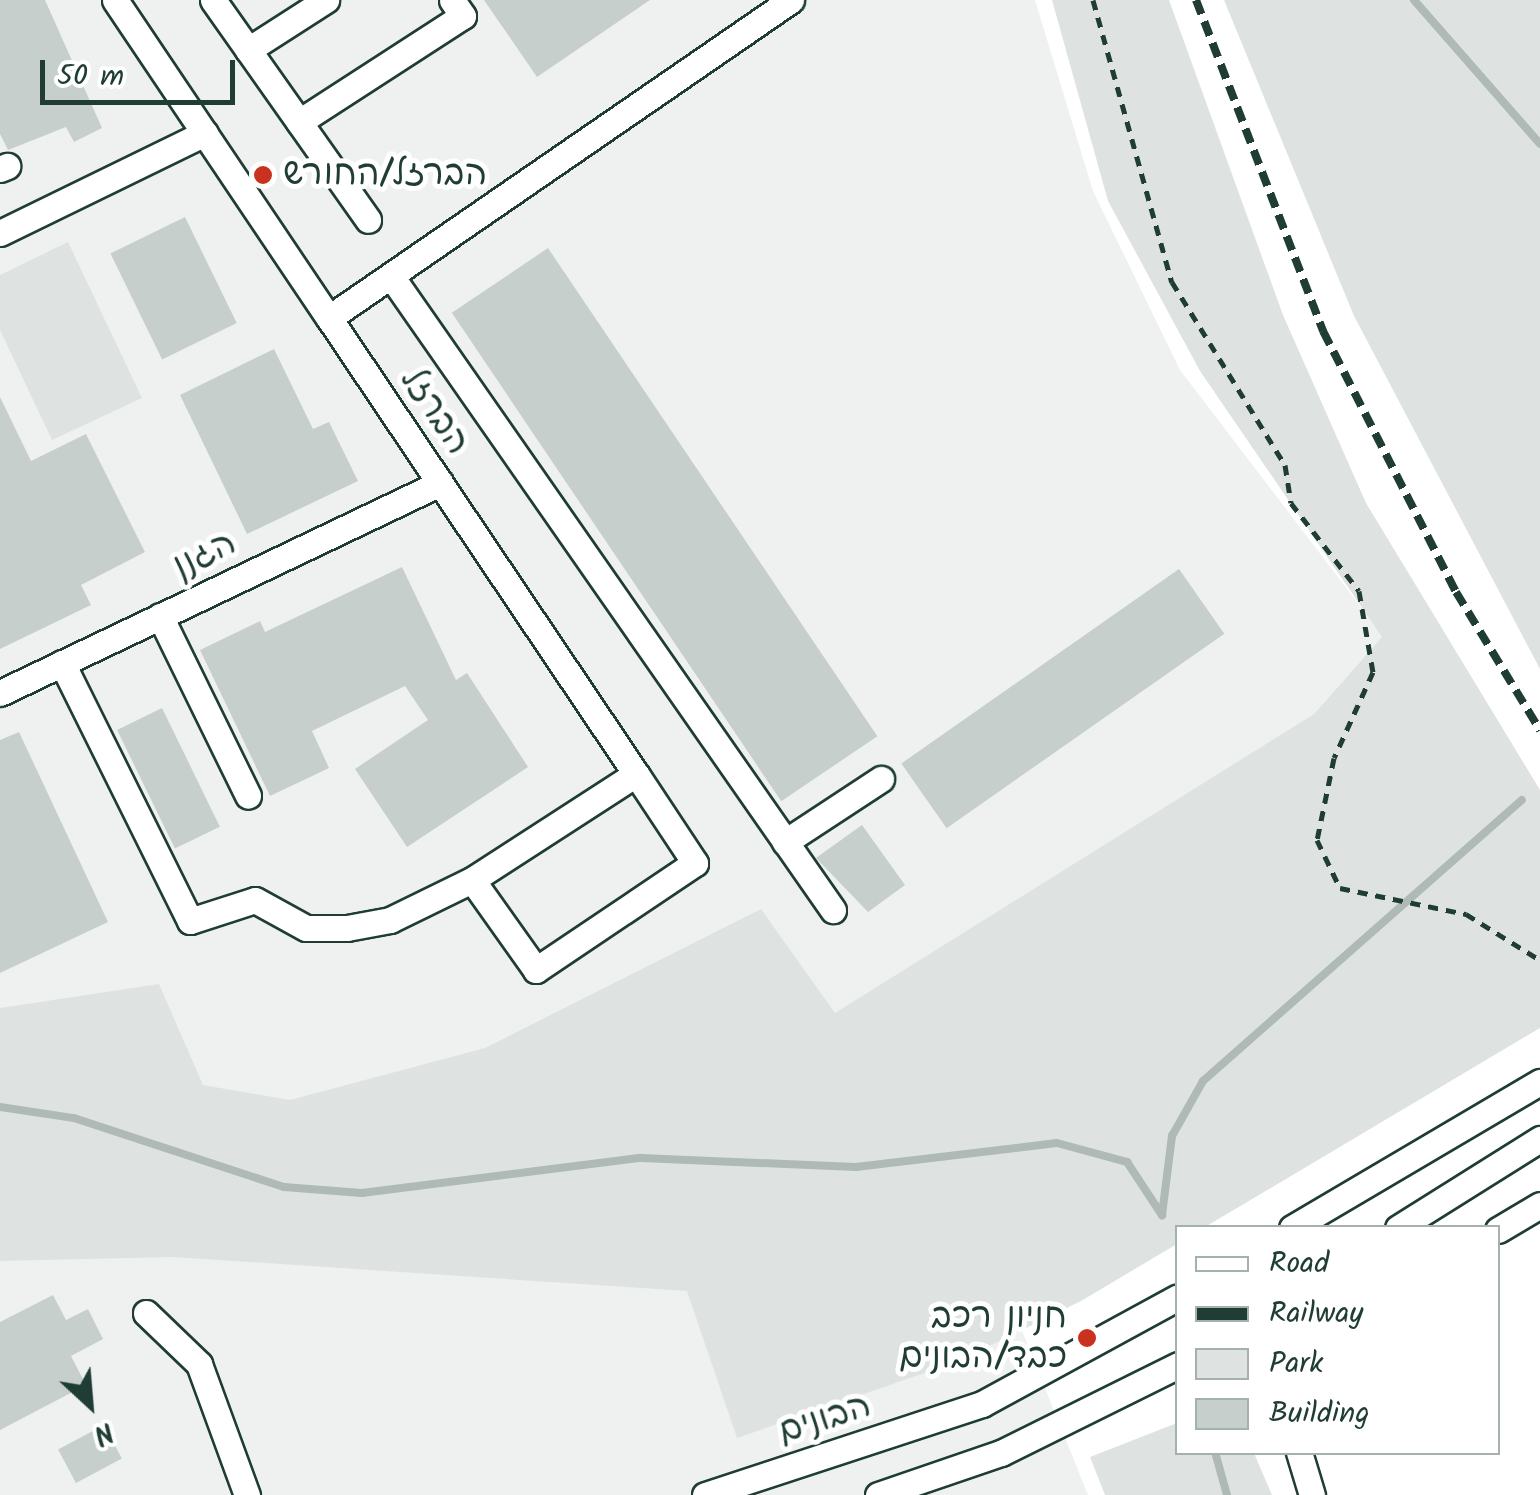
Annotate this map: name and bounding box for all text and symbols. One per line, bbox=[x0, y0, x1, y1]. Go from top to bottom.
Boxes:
scale bar bbox=[45, 40, 240, 102]
text: 50 m bbox=[57, 53, 124, 101]
place label: הברזל/החורש bbox=[283, 154, 487, 196]
marker: הברזל/החורש bbox=[252, 164, 274, 186]
street label: הברזל bbox=[390, 361, 478, 463]
street label: הגנן bbox=[167, 523, 243, 589]
legend bbox=[1175, 1225, 1500, 1455]
text: Road bbox=[1269, 1240, 1329, 1288]
text: Railway bbox=[1269, 1290, 1363, 1338]
place label: חניון רכב כבד/הבונים bbox=[899, 1297, 1067, 1379]
marker: חניון רכב כבד/הבונים bbox=[1076, 1327, 1098, 1349]
text: Park bbox=[1269, 1340, 1323, 1388]
north arrow bbox=[40, 1355, 140, 1455]
street label: הבונים bbox=[773, 1385, 877, 1455]
text: Building bbox=[1269, 1390, 1369, 1438]
text: N bbox=[86, 1408, 121, 1457]

